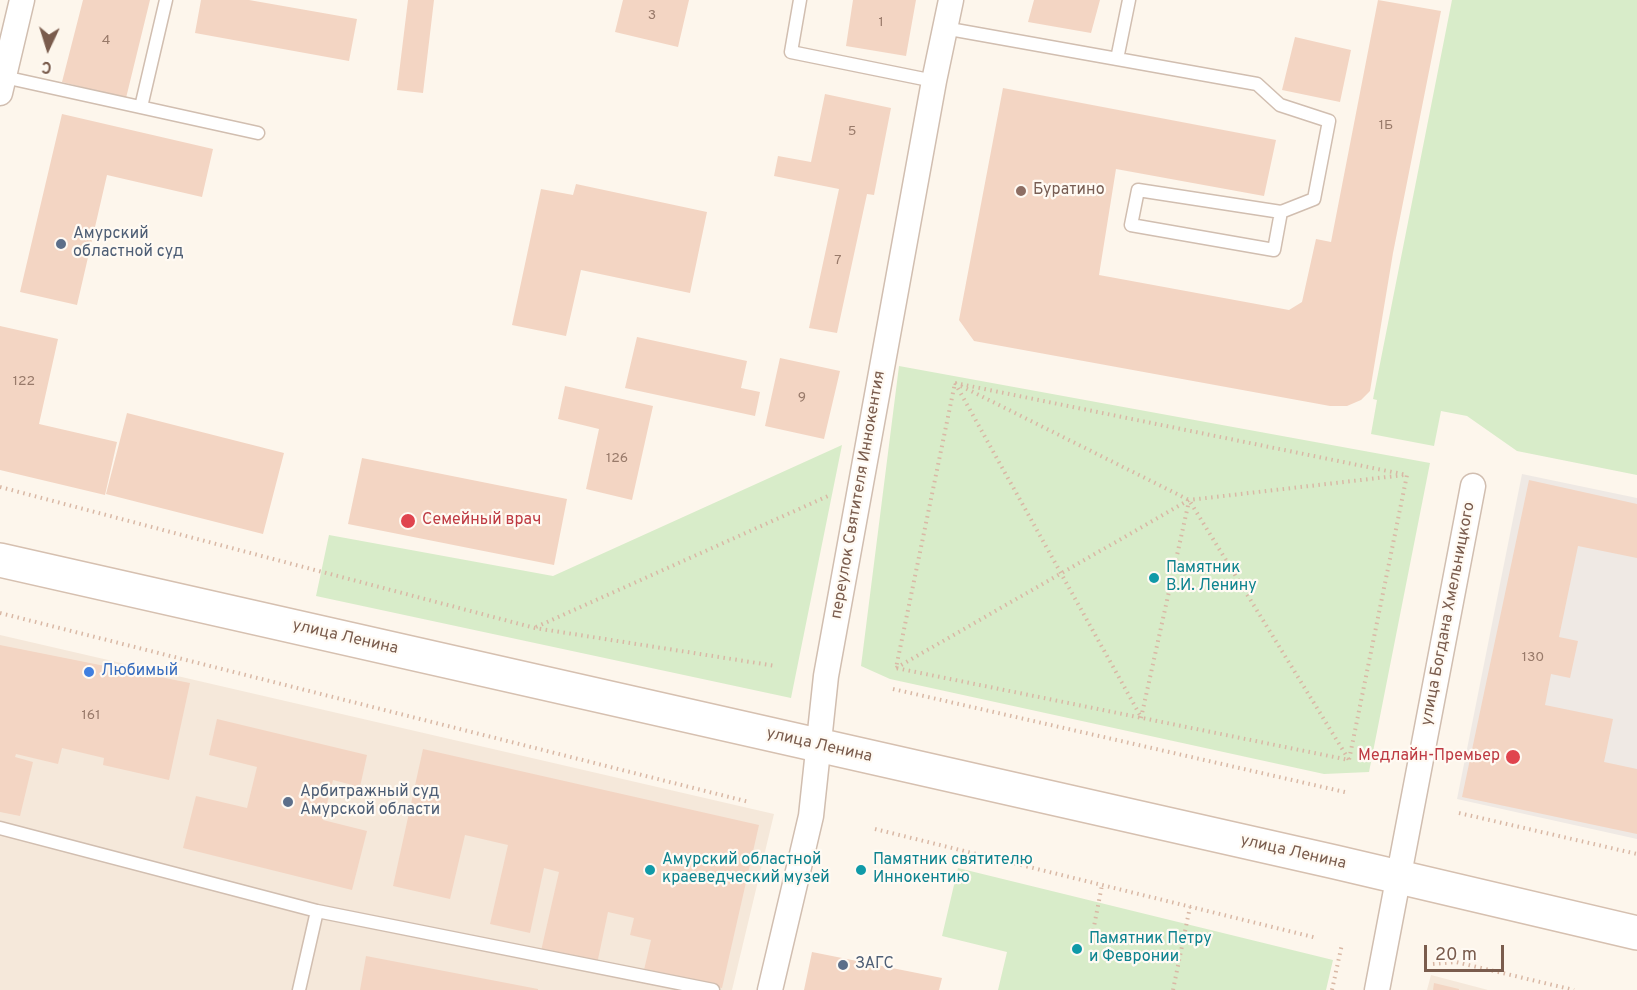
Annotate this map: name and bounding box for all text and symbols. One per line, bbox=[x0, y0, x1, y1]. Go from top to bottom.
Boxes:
house number: 3 bbox=[648, 8, 656, 24]
house number: 1 bbox=[878, 15, 884, 31]
north arrow bbox=[18, 18, 78, 78]
house number: 4 bbox=[102, 33, 110, 49]
text: С bbox=[41, 56, 53, 76]
house number: 1Б bbox=[1379, 118, 1393, 134]
house number: 5 bbox=[848, 124, 856, 140]
place label: Буратино bbox=[1033, 181, 1105, 201]
marker: Буратино bbox=[1014, 184, 1028, 198]
place label: Амурский областной суд bbox=[73, 225, 184, 263]
marker: Амурский областной суд bbox=[54, 237, 68, 251]
house number: 7 bbox=[834, 253, 842, 269]
street label: переулок Святителя Иннокентия bbox=[828, 369, 890, 621]
house number: 122 bbox=[13, 374, 35, 390]
house number: 9 bbox=[798, 390, 806, 406]
house number: 126 bbox=[606, 451, 628, 467]
street label: улица Богдана Хмельницкого bbox=[1418, 501, 1480, 727]
place label: Семейный врач bbox=[422, 511, 541, 531]
marker: Семейный врач bbox=[399, 512, 417, 530]
place label: Памятник В.И. Ленину bbox=[1166, 559, 1257, 597]
marker: Памятник В.И. Ленину bbox=[1147, 571, 1161, 585]
street label: улица Ленина bbox=[290, 617, 400, 659]
house number: 130 bbox=[1522, 650, 1544, 666]
place label: Любимый bbox=[101, 662, 178, 682]
marker: Любимый bbox=[82, 665, 96, 679]
house number: 161 bbox=[82, 708, 100, 724]
street label: улица Ленина bbox=[764, 725, 874, 767]
place label: Медлайн-Премьер bbox=[1358, 747, 1500, 767]
marker: Медлайн-Премьер bbox=[1504, 748, 1522, 766]
place label: Арбитражный суд Амурской области bbox=[300, 783, 440, 821]
marker: Арбитражный суд Амурской области bbox=[281, 795, 295, 809]
street label: улица Ленина bbox=[1238, 832, 1348, 874]
place label: Амурский областной краеведческий музей bbox=[662, 851, 830, 889]
place label: Памятник святителю Иннокентию bbox=[873, 851, 1033, 889]
marker: Амурский областной краеведческий музей bbox=[643, 863, 657, 877]
marker: Памятник святителю Иннокентию bbox=[854, 863, 868, 877]
place label: Памятник Петру и Февронии bbox=[1089, 930, 1212, 968]
scale bar bbox=[1427, 933, 1506, 971]
marker: Памятник Петру и Февронии bbox=[1070, 942, 1084, 956]
text: 20 m bbox=[1435, 944, 1477, 967]
place label: ЗАГС bbox=[855, 955, 894, 975]
marker: ЗАГС bbox=[836, 958, 850, 972]

